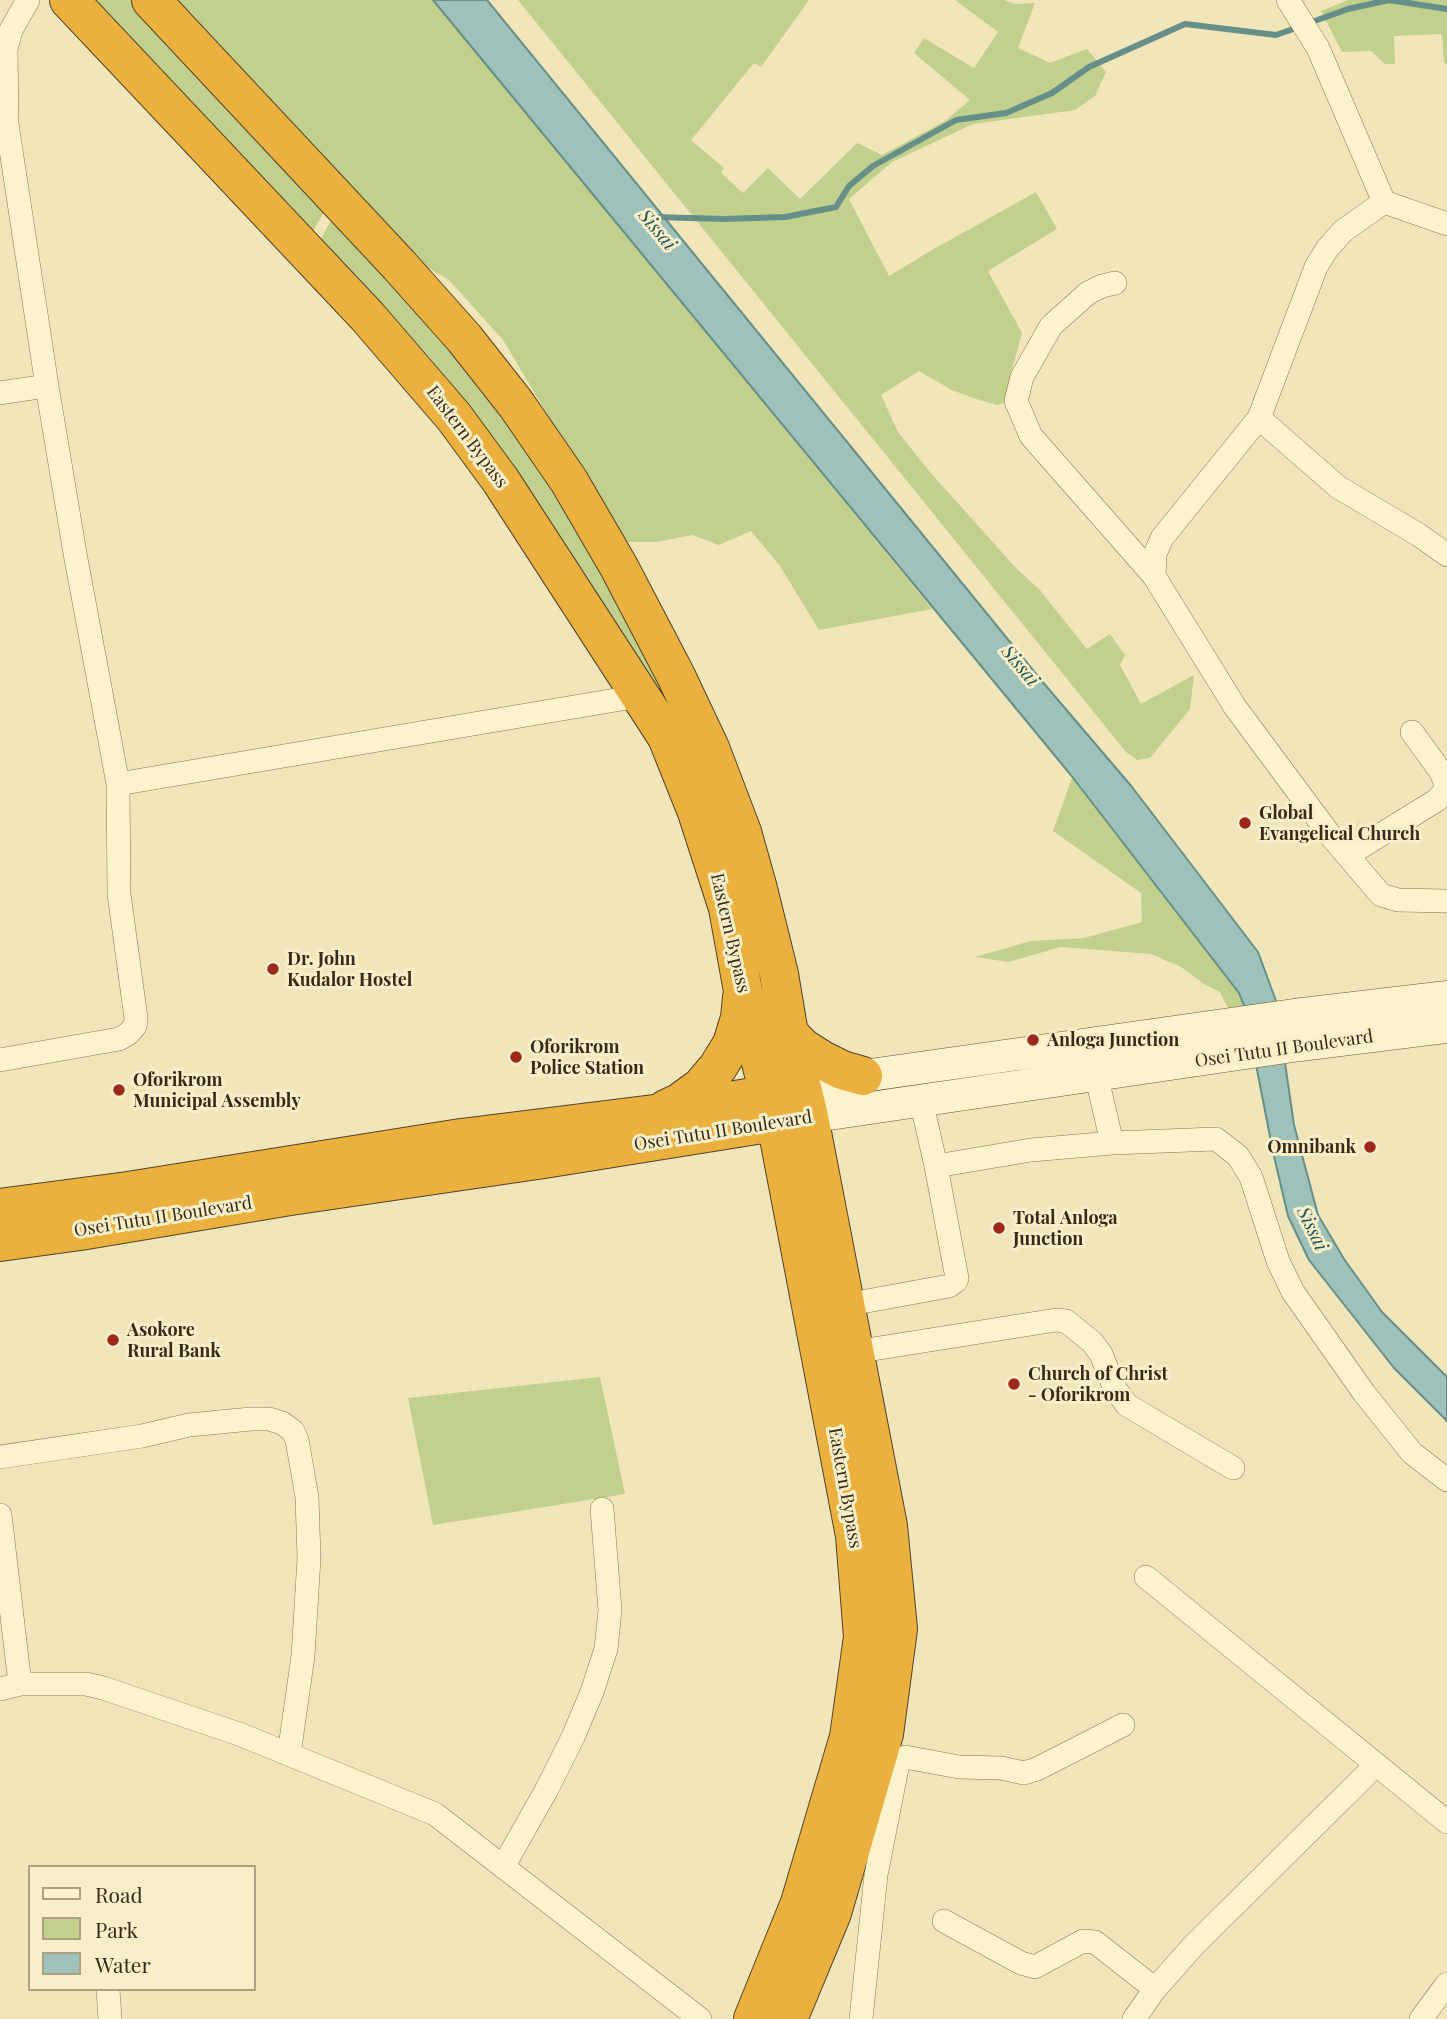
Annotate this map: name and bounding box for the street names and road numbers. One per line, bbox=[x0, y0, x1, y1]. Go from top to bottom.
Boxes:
street label: Eastern Bypass bbox=[422, 382, 512, 492]
street label: Eastern Bypass bbox=[706, 871, 754, 995]
street label: Osei Tutu II Boulevard bbox=[1193, 1026, 1375, 1072]
street label: Osei Tutu II Boulevard bbox=[632, 1106, 814, 1156]
street label: Osei Tutu II Boulevard bbox=[72, 1192, 254, 1242]
street label: Eastern Bypass bbox=[824, 1426, 866, 1550]

